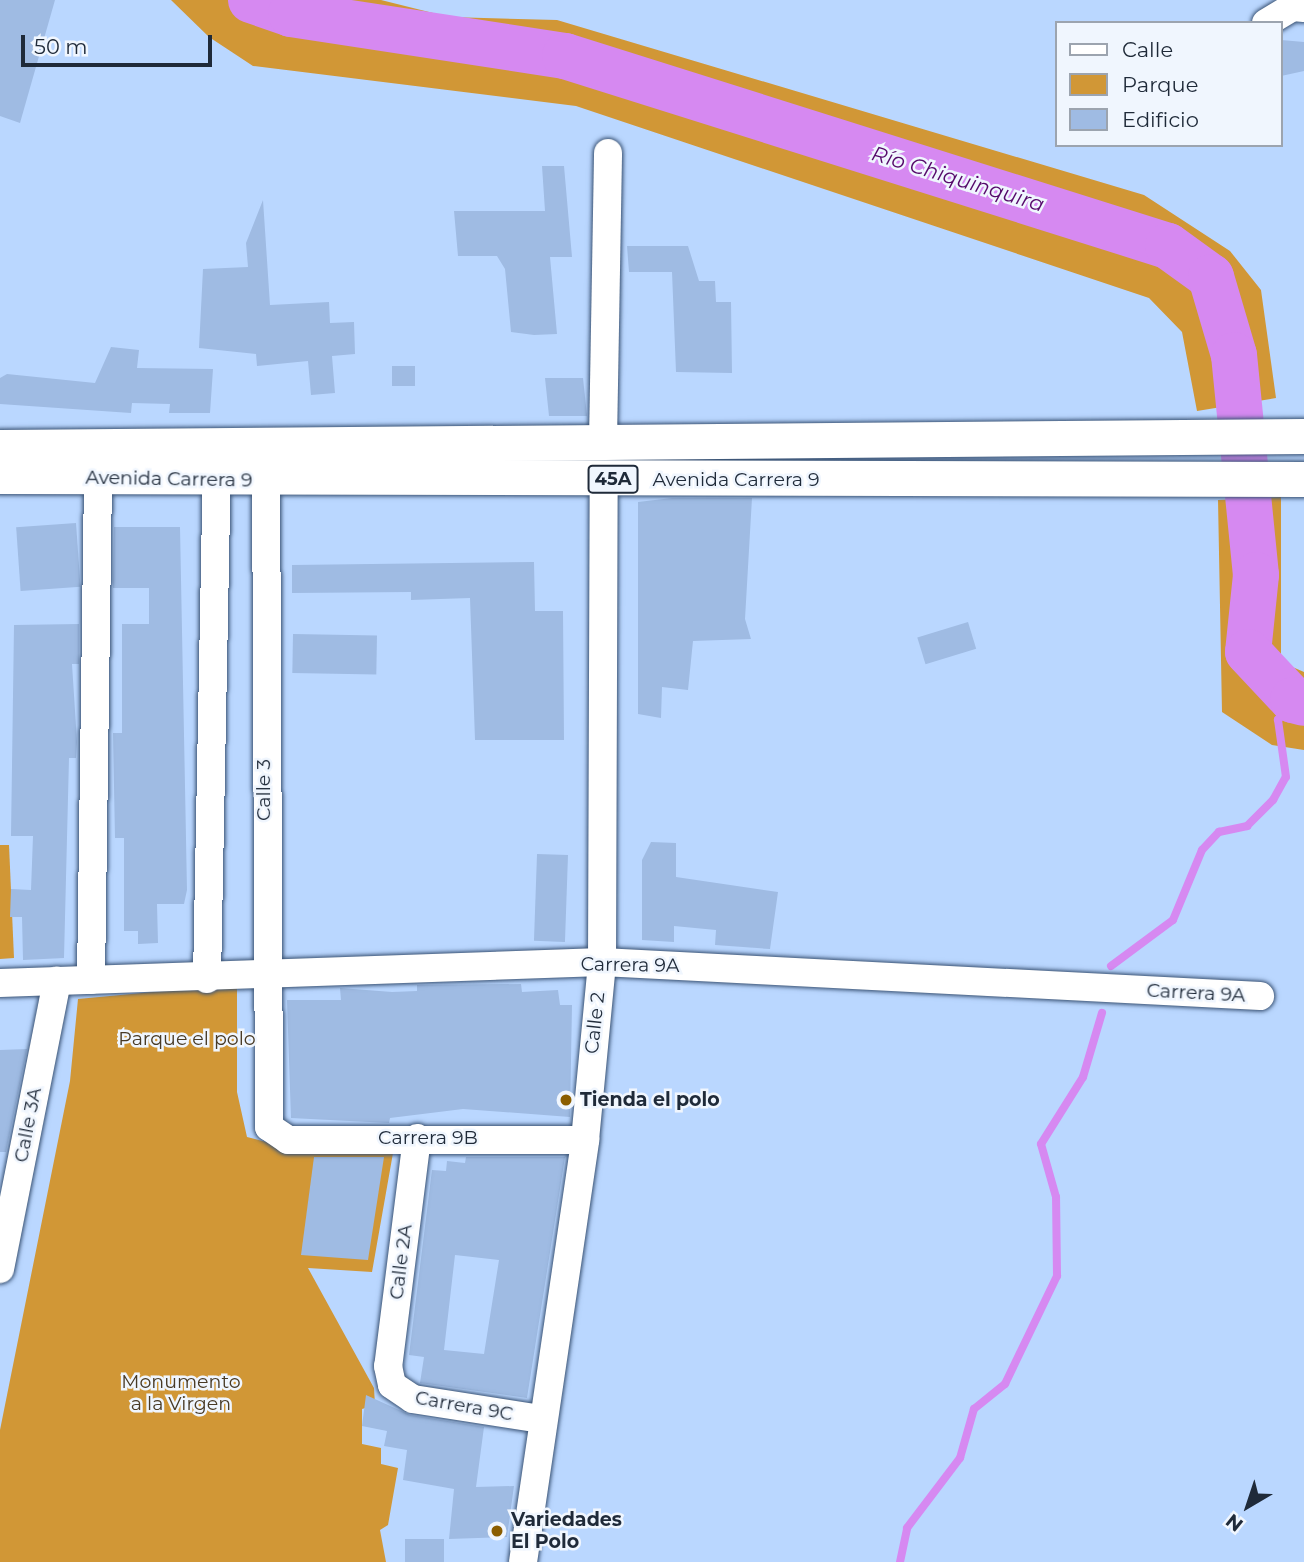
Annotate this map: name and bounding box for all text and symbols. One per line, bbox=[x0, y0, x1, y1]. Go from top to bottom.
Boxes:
scale bar bbox=[24, 21, 215, 65]
legend bbox=[1056, 21, 1283, 147]
text: 50 m bbox=[34, 34, 88, 59]
text: Calle bbox=[1122, 37, 1173, 62]
text: Parque bbox=[1122, 72, 1198, 97]
text: Edificio bbox=[1122, 107, 1199, 132]
water label: Río Chiquinquira bbox=[869, 141, 1047, 217]
road number: 45A bbox=[587, 464, 639, 494]
street label: Avenida Carrera 9 bbox=[85, 466, 253, 492]
street label: Avenida Carrera 9 bbox=[652, 469, 820, 491]
street label: Calle 3 bbox=[253, 759, 275, 821]
street label: Carrera 9A bbox=[580, 953, 680, 977]
street label: Carrera 9A bbox=[1146, 979, 1246, 1007]
street label: Calle 2 bbox=[580, 991, 610, 1055]
park label: Parque el polo bbox=[118, 1028, 256, 1050]
street label: Calle 3A bbox=[10, 1086, 46, 1164]
place label: Tienda el polo bbox=[580, 1089, 720, 1111]
marker: Tienda el polo bbox=[558, 1092, 574, 1108]
street label: Carrera 9B bbox=[378, 1127, 478, 1149]
street label: Calle 2A bbox=[385, 1223, 417, 1301]
park label: Monumento a la Virgen bbox=[121, 1371, 241, 1415]
street label: Carrera 9C bbox=[413, 1386, 515, 1426]
north arrow bbox=[1213, 1471, 1283, 1541]
place label: Variedades El Polo bbox=[511, 1509, 622, 1553]
text: N bbox=[1221, 1509, 1248, 1536]
marker: Variedades El Polo bbox=[489, 1523, 505, 1539]

